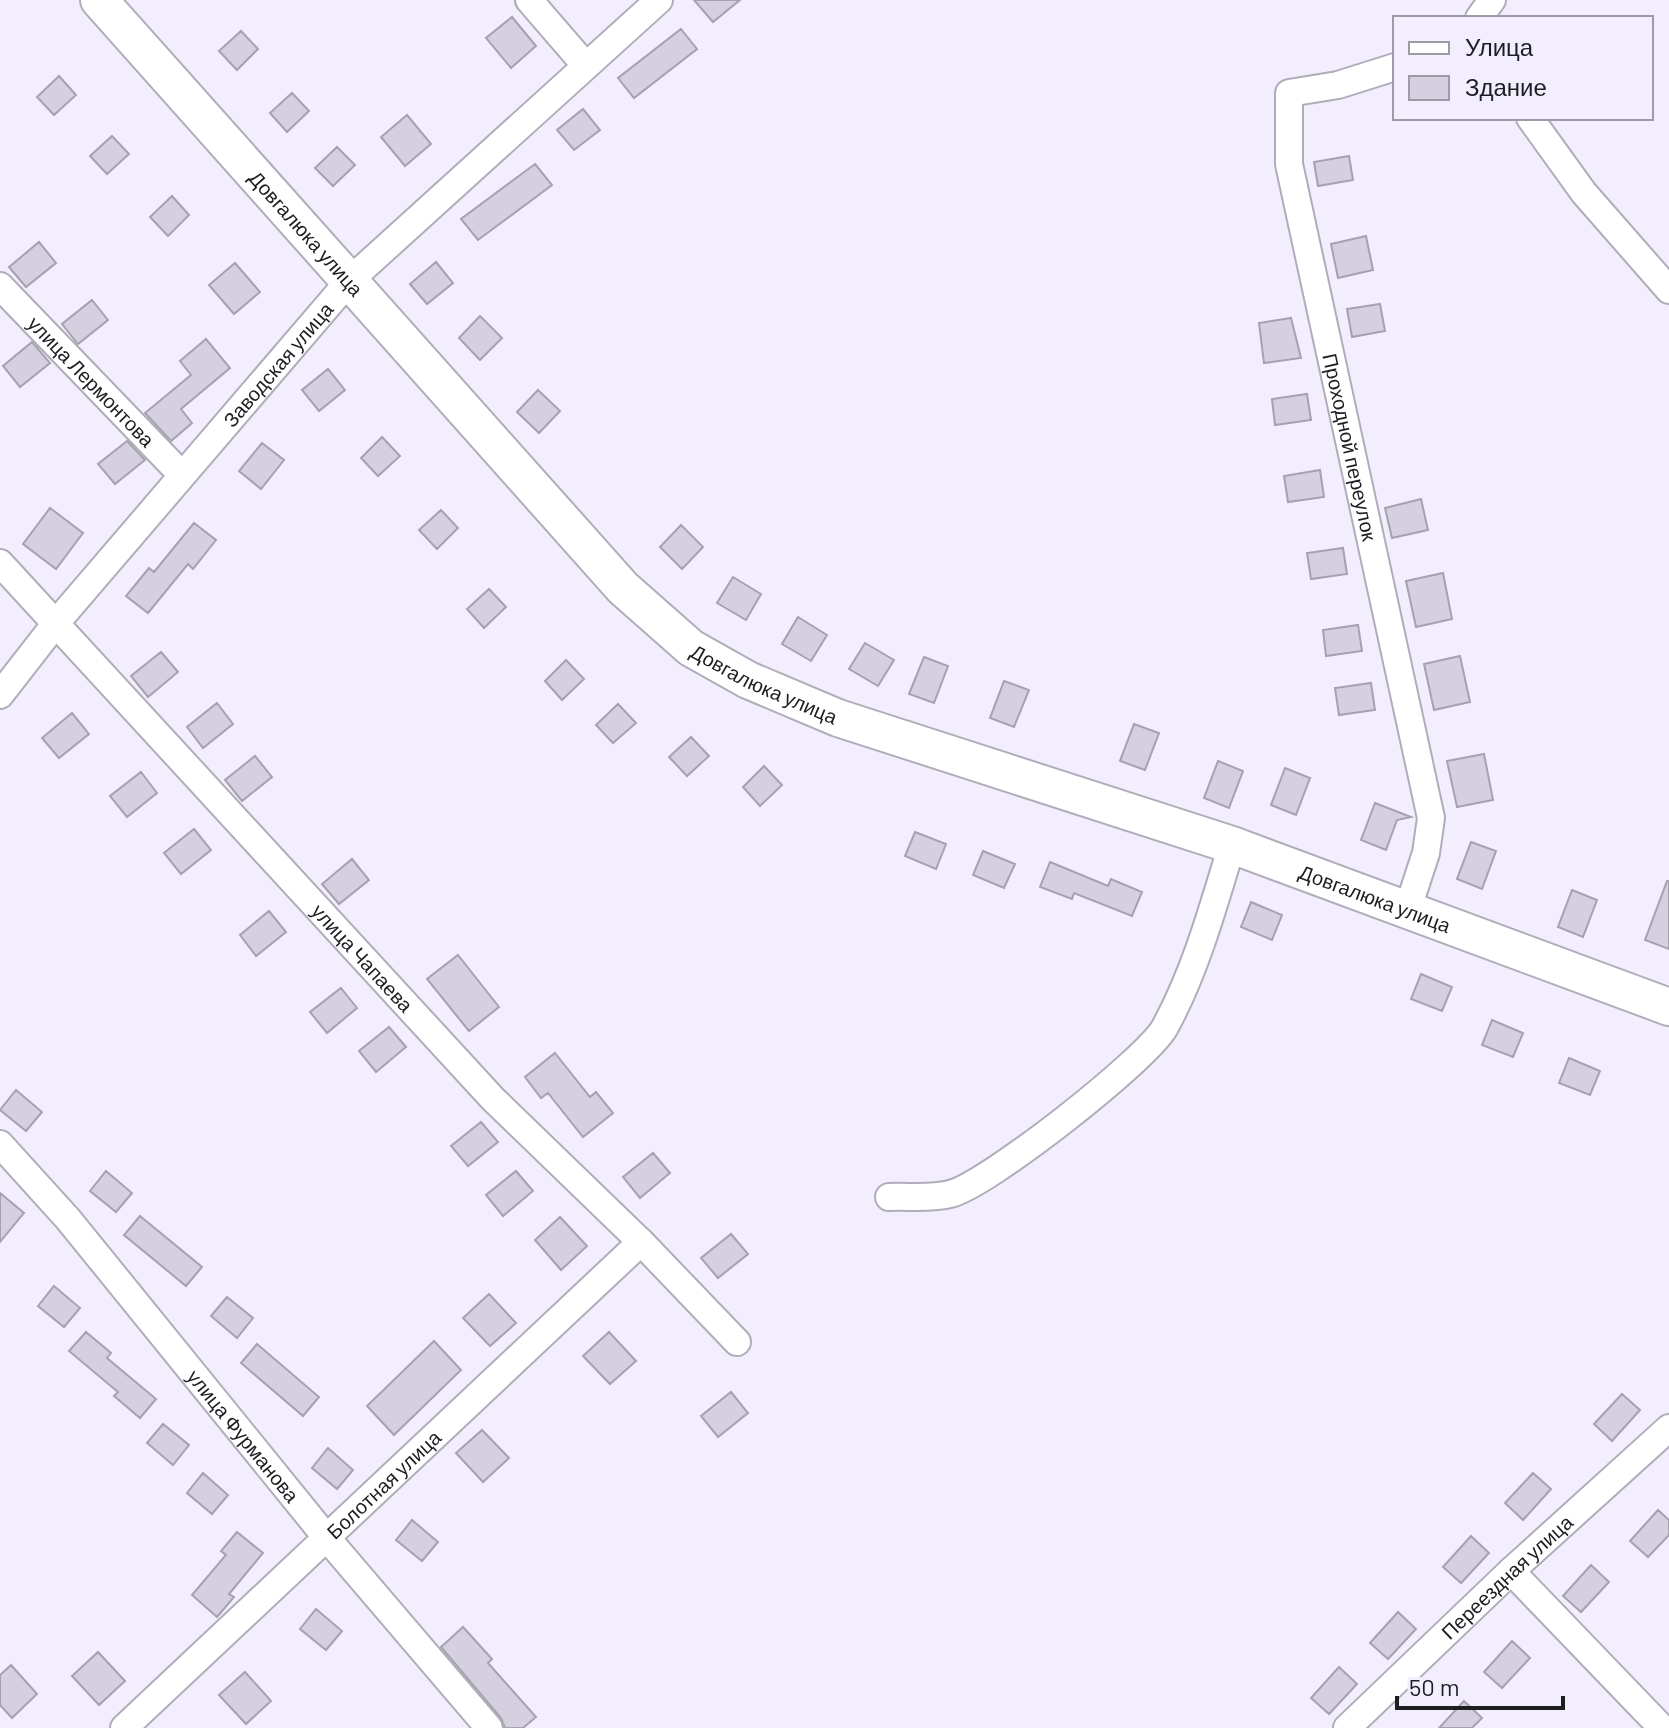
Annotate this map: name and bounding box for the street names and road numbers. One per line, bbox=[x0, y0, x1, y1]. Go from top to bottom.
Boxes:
street label: Довгалюка улица bbox=[245, 165, 369, 301]
street label: Заводская улица bbox=[218, 296, 338, 431]
street label: улица Лермонтова bbox=[23, 311, 160, 452]
street label: Проходной переулок bbox=[1318, 351, 1383, 543]
street label: Довгалюка улица bbox=[687, 638, 842, 729]
street label: Довгалюка улица bbox=[1296, 859, 1455, 937]
street label: улица Чапаева bbox=[307, 899, 419, 1017]
street label: улица Фурманова bbox=[183, 1364, 305, 1507]
street label: Болотная улица bbox=[321, 1424, 446, 1543]
street label: Переездная улица bbox=[1436, 1509, 1578, 1644]

